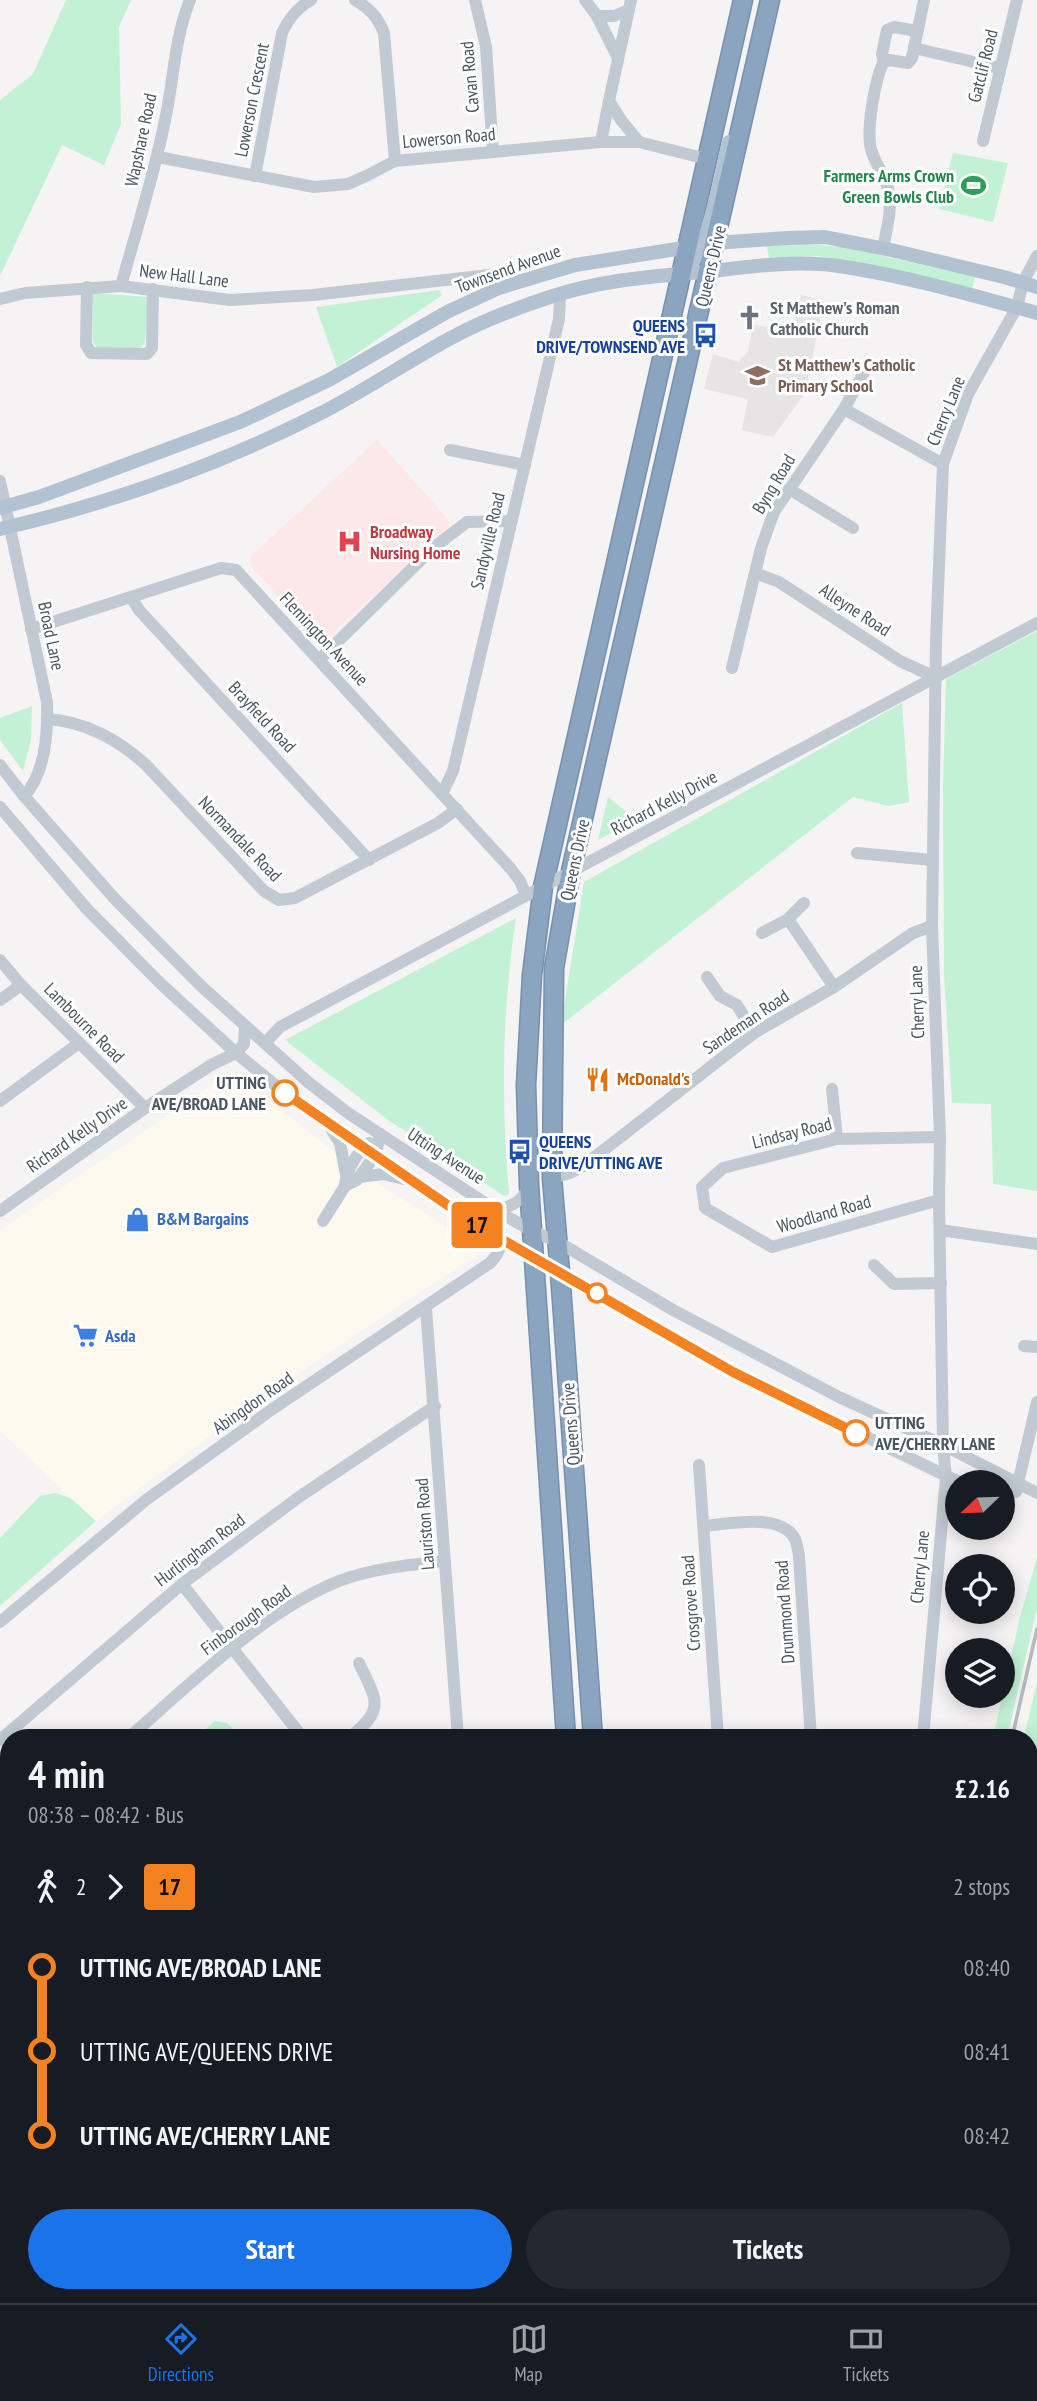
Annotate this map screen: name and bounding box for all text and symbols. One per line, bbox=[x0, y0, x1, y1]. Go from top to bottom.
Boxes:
street label: Gatclif Road bbox=[962, 27, 1003, 105]
street label: Cavan Road bbox=[455, 40, 484, 114]
street label: Lowerson Crescent bbox=[229, 41, 274, 159]
street label: Wapshare Road bbox=[119, 91, 162, 189]
street label: Lowerson Road bbox=[401, 122, 496, 153]
place label: Farmers Arms Crown Green Bowls Club bbox=[823, 164, 954, 208]
sports icon: Farmers Arms Crown Green Bowls Club bbox=[960, 172, 988, 200]
street label: Queens Drive bbox=[690, 223, 731, 309]
street label: Townsend Avenue bbox=[452, 239, 564, 298]
street label: New Hall Lane bbox=[138, 259, 230, 292]
place label: St Matthew's Roman Catholic Church bbox=[770, 296, 900, 340]
church icon: St Matthew's Roman Catholic Church bbox=[736, 304, 764, 332]
place label: QUEENS DRIVE/TOWNSEND AVE bbox=[536, 314, 685, 358]
bus stop icon: QUEENS DRIVE/TOWNSEND AVE bbox=[691, 322, 719, 350]
place label: St Matthew's Catholic Primary School bbox=[778, 353, 916, 397]
school or university icon: St Matthew's Catholic Primary School bbox=[744, 361, 772, 389]
street label: Cherry Lane bbox=[921, 373, 970, 449]
street label: Byng Road bbox=[747, 450, 800, 518]
street label: Sandyville Road bbox=[465, 490, 510, 592]
place label: Broadway Nursing Home bbox=[370, 520, 461, 564]
hospital icon: Broadway Nursing Home bbox=[336, 528, 364, 556]
street label: Alleyne Road bbox=[815, 578, 895, 641]
street label: Flemington Avenue bbox=[275, 587, 374, 690]
street label: Broad Lane bbox=[33, 599, 70, 672]
street label: Brayfield Road bbox=[224, 676, 301, 757]
street label: Richard Kelly Drive bbox=[607, 765, 721, 840]
street label: Normandale Road bbox=[194, 791, 287, 886]
street label: Queens Drive bbox=[555, 817, 594, 903]
street label: Cherry Lane bbox=[904, 965, 929, 1039]
street label: Lambourne Road bbox=[39, 978, 129, 1068]
street label: Sandeman Road bbox=[698, 984, 793, 1059]
restaurant icon: McDonald's bbox=[583, 1065, 611, 1093]
place label: McDonald's bbox=[617, 1067, 690, 1090]
place label: UTTING AVE/BROAD LANE bbox=[151, 1071, 266, 1115]
marker: UTTING AVE/BROAD LANE bbox=[272, 1080, 298, 1106]
street label: Richard Kelly Drive bbox=[22, 1092, 131, 1178]
street label: Lindsay Road bbox=[750, 1112, 834, 1153]
street label: Utting Avenue bbox=[403, 1122, 489, 1189]
place label: QUEENS DRIVE/UTTING AVE bbox=[539, 1130, 663, 1174]
bus stop icon: QUEENS DRIVE/UTTING AVE bbox=[505, 1138, 533, 1166]
street label: Woodland Road bbox=[774, 1189, 873, 1238]
line badge: 17 bbox=[446, 1202, 508, 1248]
shop icon: B&M Bargains bbox=[123, 1205, 151, 1233]
place label: B&M Bargains bbox=[157, 1207, 249, 1230]
text: 17 bbox=[466, 1209, 488, 1240]
unlabelled marker bbox=[587, 1283, 607, 1303]
supermarket icon: Asda bbox=[71, 1322, 99, 1350]
place label: Asda bbox=[104, 1324, 136, 1347]
street label: Abingdon Road bbox=[208, 1366, 298, 1439]
street label: Queens Drive bbox=[556, 1382, 585, 1466]
place label: UTTING AVE/CHERRY LANE bbox=[874, 1411, 996, 1455]
marker: UTTING AVE/CHERRY LANE bbox=[843, 1420, 869, 1446]
north arrow bbox=[945, 1470, 1015, 1540]
map controls bbox=[945, 1470, 1015, 1708]
street label: Lauriston Road bbox=[410, 1477, 439, 1571]
street label: Hurlingham Road bbox=[150, 1508, 250, 1591]
street label: Cherry Lane bbox=[905, 1529, 934, 1604]
street label: Crosgrove Road bbox=[676, 1554, 705, 1652]
button: locate bbox=[945, 1554, 1015, 1624]
street label: Drummond Road bbox=[769, 1560, 800, 1665]
street label: Finborough Road bbox=[196, 1579, 295, 1660]
button: layers bbox=[945, 1638, 1015, 1708]
text: 4 min bbox=[28, 1749, 105, 1798]
text: £2.16 bbox=[955, 1772, 1010, 1805]
text: 08:38 – 08:42 · Bus bbox=[28, 1800, 184, 1829]
icon: walk bbox=[28, 1868, 66, 1906]
icon: forward bbox=[96, 1868, 134, 1906]
text: 17 bbox=[158, 1871, 181, 1902]
text: 2 bbox=[76, 1872, 86, 1901]
text: 2 stops bbox=[953, 1872, 1010, 1901]
text: UTTING AVE/BROAD LANE bbox=[80, 1951, 322, 1984]
text: 08:40 bbox=[964, 1953, 1010, 1982]
text: UTTING AVE/QUEENS DRIVE bbox=[80, 2035, 333, 2068]
text: 08:41 bbox=[964, 2037, 1010, 2066]
text: UTTING AVE/CHERRY LANE bbox=[80, 2119, 330, 2152]
text: 08:42 bbox=[964, 2121, 1010, 2150]
button: Start bbox=[28, 2209, 512, 2289]
button: Tickets bbox=[526, 2209, 1010, 2289]
tab: Directions bbox=[148, 2320, 214, 2386]
tab: Map bbox=[510, 2320, 548, 2386]
tab: Tickets bbox=[843, 2320, 889, 2386]

